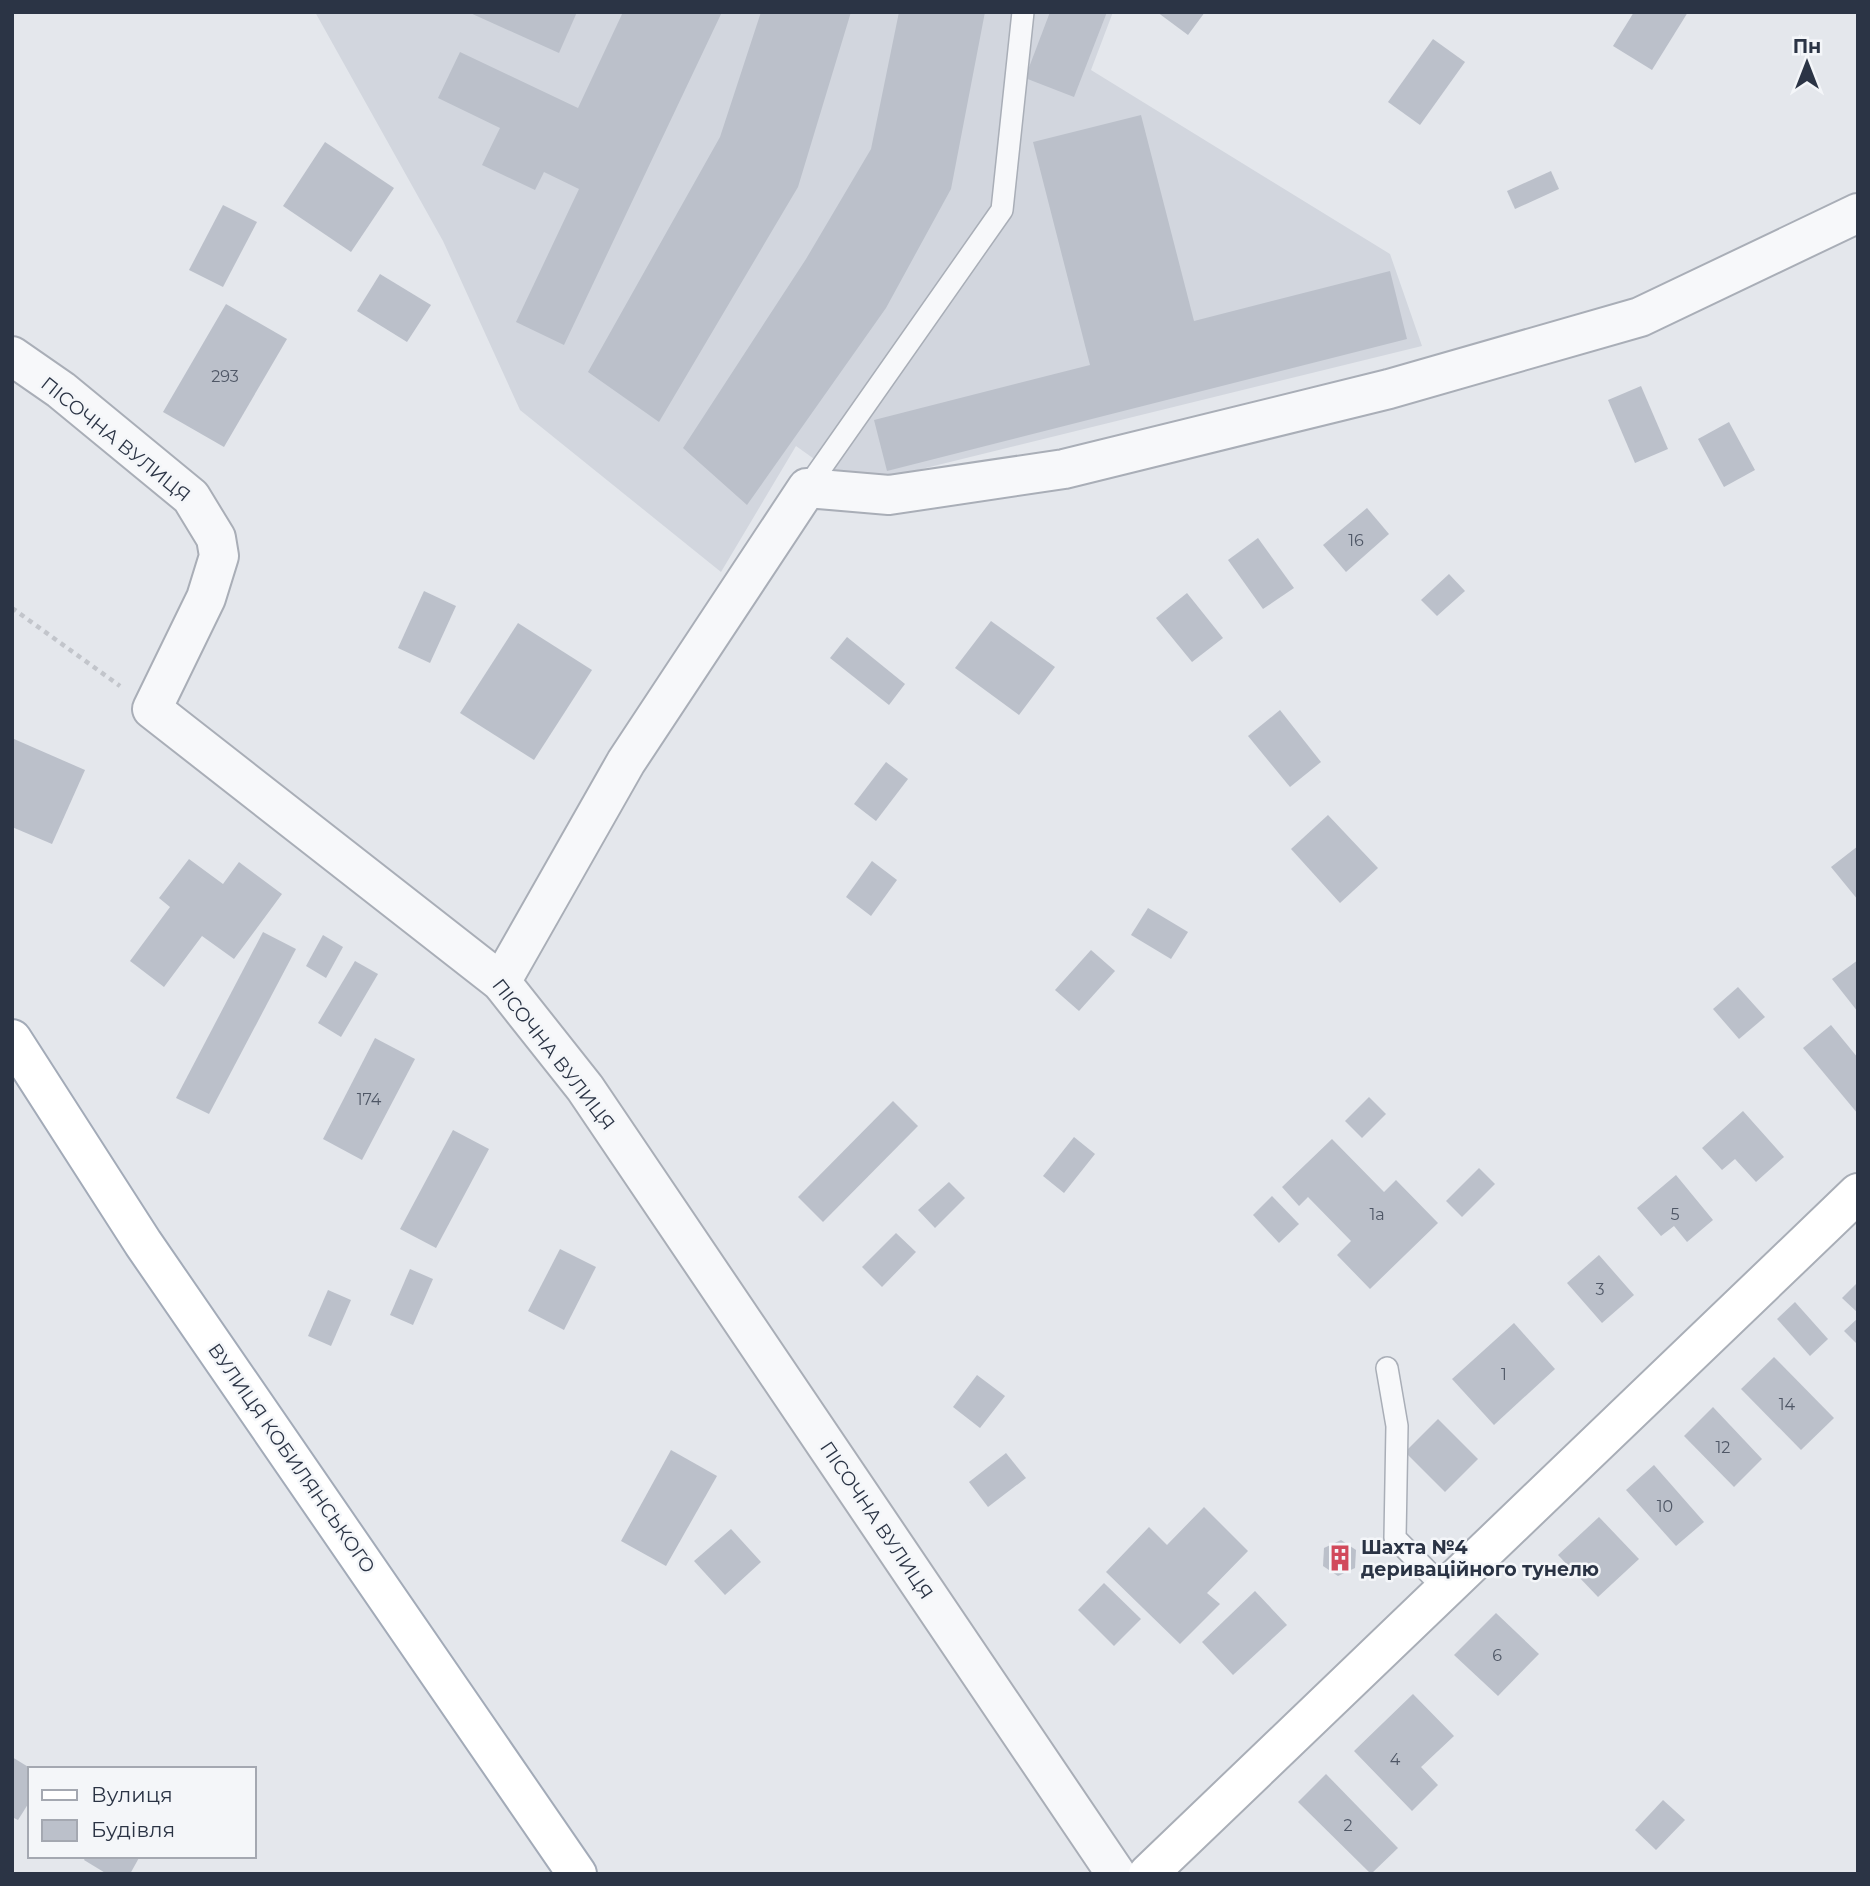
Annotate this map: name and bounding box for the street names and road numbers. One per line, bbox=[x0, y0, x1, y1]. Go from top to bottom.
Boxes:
street label: ПІСОЧНА ВУЛИЦЯ bbox=[36, 372, 195, 507]
street label: ПІСОЧНА ВУЛИЦЯ bbox=[487, 974, 620, 1135]
street label: ВУЛИЦЯ КОБИЛЯНСЬКОГО bbox=[203, 1339, 380, 1578]
street label: ПІСОЧНА ВУЛИЦЯ bbox=[815, 1437, 938, 1604]

